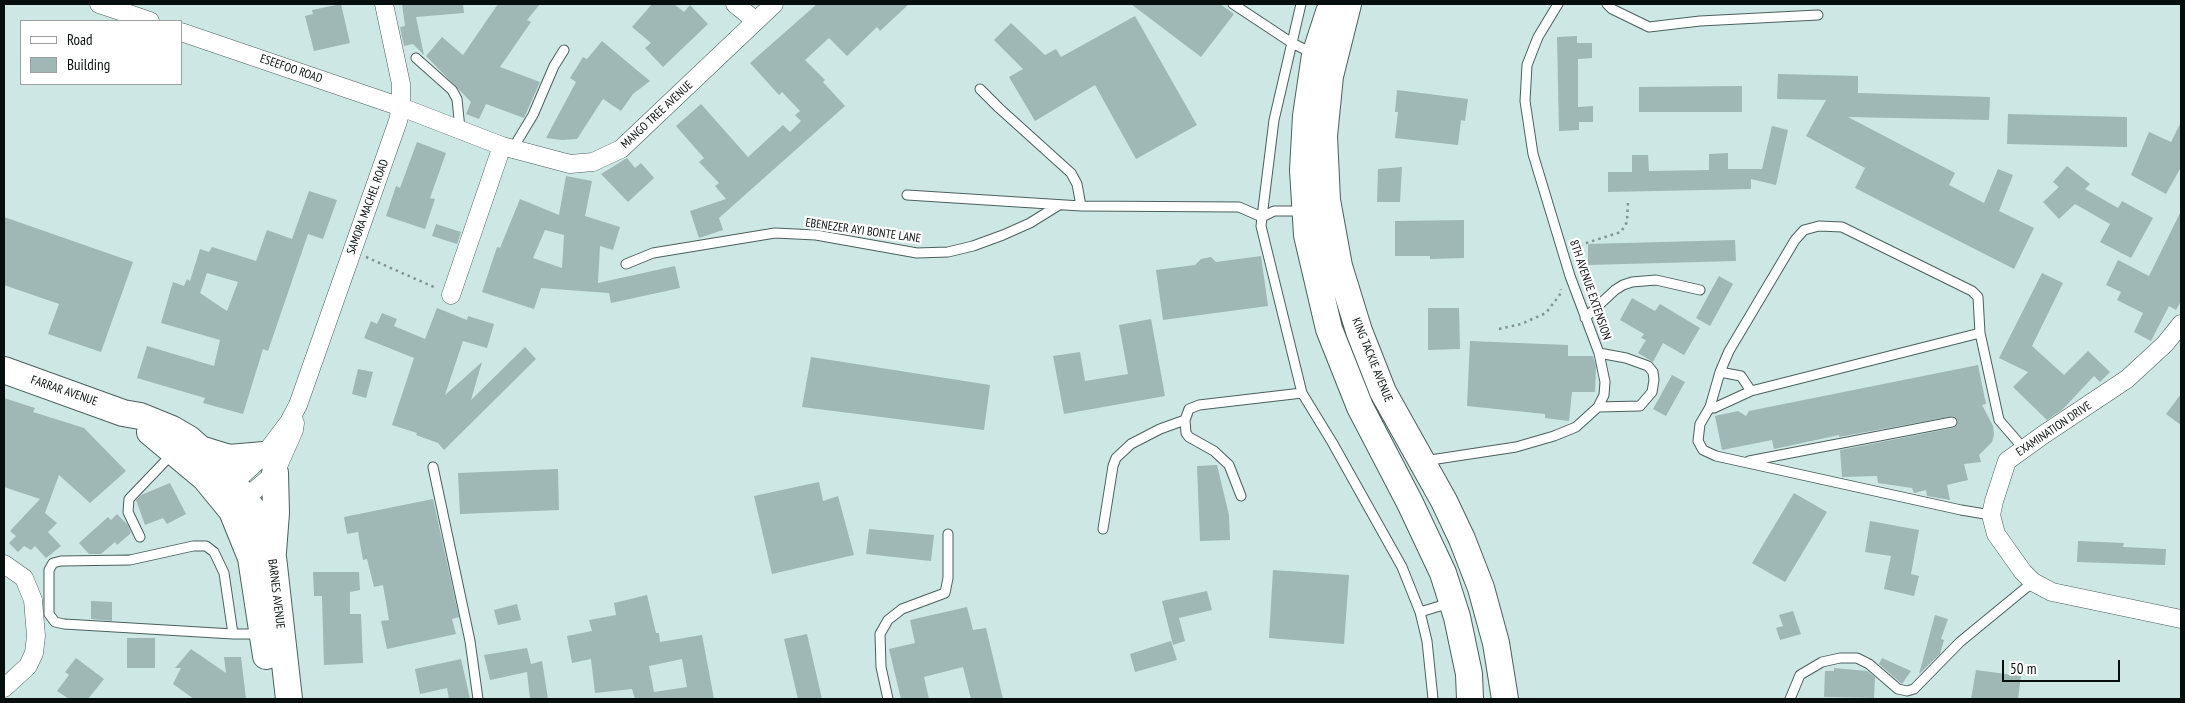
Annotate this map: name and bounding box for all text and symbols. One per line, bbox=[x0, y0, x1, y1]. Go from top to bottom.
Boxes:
legend bbox=[20, 20, 182, 85]
text: Road bbox=[67, 30, 93, 49]
street label: ESEEFOO ROAD bbox=[258, 52, 324, 86]
text: Building bbox=[67, 55, 110, 74]
street label: MANGO TREE AVENUE bbox=[618, 78, 696, 152]
street label: SAMORA MACHEL ROAD bbox=[344, 157, 392, 257]
street label: EBENEZER AYI BONTE LANE bbox=[804, 216, 922, 246]
street label: 8TH AVENUE EXTENSION bbox=[1566, 238, 1614, 342]
street label: KING TACKIE AVENUE bbox=[1349, 316, 1395, 404]
street label: FARRAR AVENUE bbox=[29, 373, 99, 409]
street label: EXAMINATION DRIVE bbox=[2014, 398, 2094, 460]
street label: BARNES AVENUE bbox=[265, 558, 287, 630]
scale bar bbox=[2005, 650, 2122, 682]
text: 50 m bbox=[2010, 659, 2036, 678]

